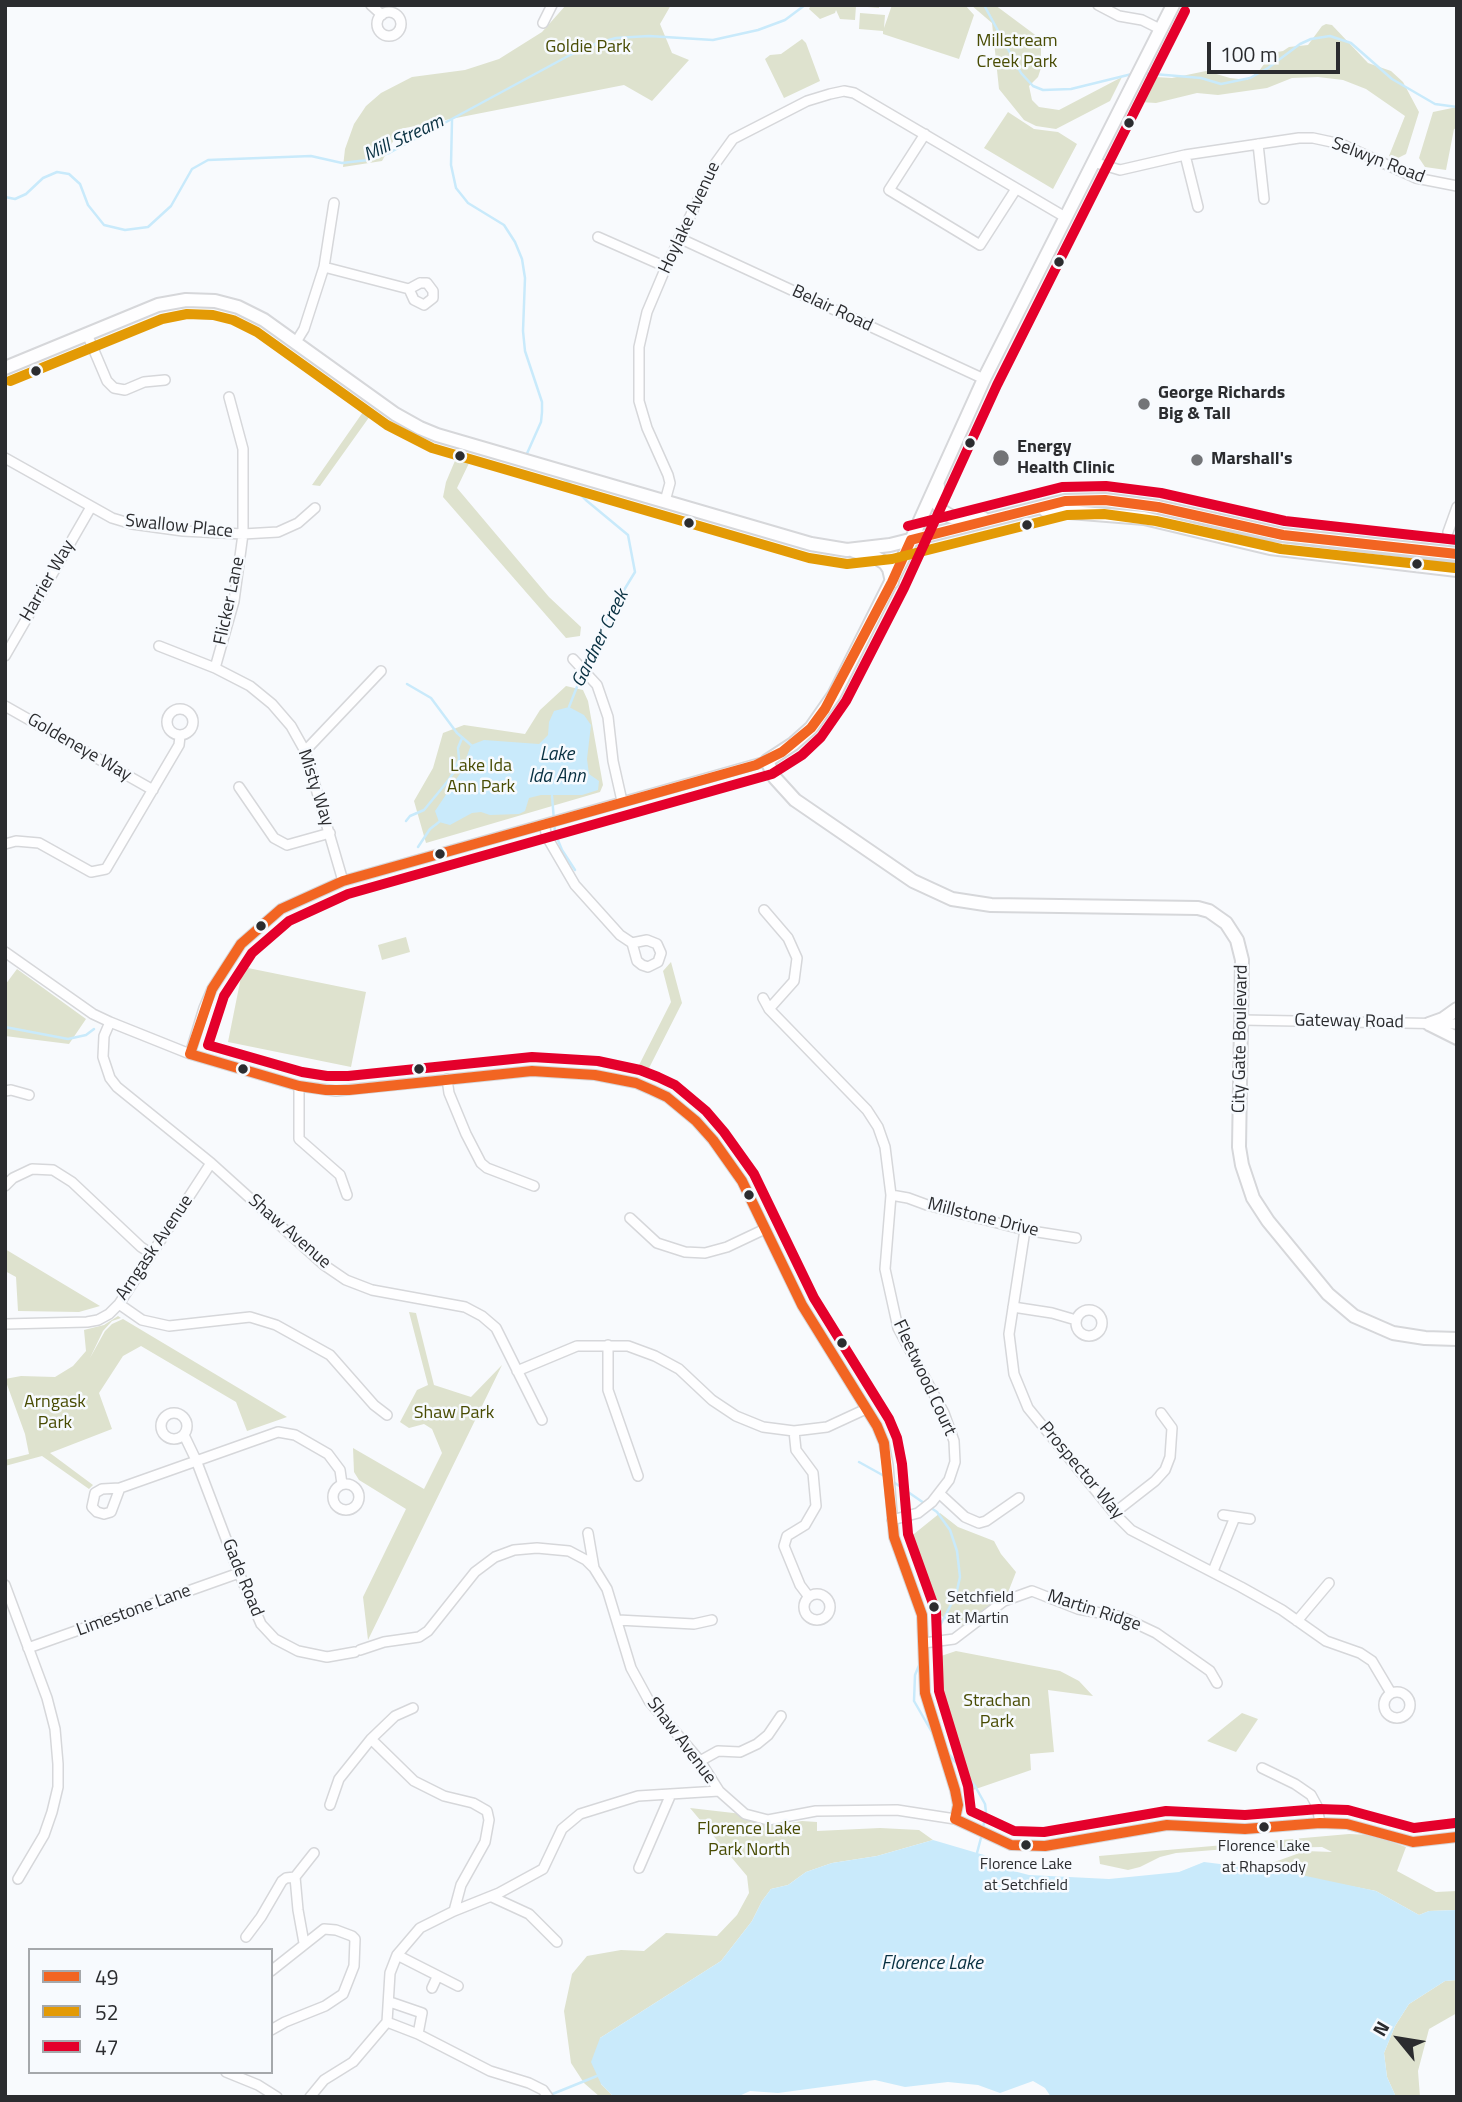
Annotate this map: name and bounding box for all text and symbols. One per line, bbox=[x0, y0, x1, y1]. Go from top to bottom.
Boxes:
scale bar bbox=[1210, 28, 1343, 72]
park label: Millstream Creek Park bbox=[976, 31, 1058, 74]
park label: Goldie Park bbox=[545, 37, 631, 59]
text: 100 m bbox=[1220, 38, 1277, 70]
water label: Mill Stream bbox=[361, 111, 447, 167]
unlabelled marker bbox=[1122, 116, 1136, 130]
street label: Selwyn Road bbox=[1328, 133, 1428, 189]
street label: Hoylake Avenue bbox=[655, 159, 725, 277]
unlabelled marker bbox=[1052, 255, 1066, 269]
street label: Belair Road bbox=[788, 281, 876, 337]
unlabelled marker bbox=[29, 364, 43, 378]
place label: George Richards Big & Tall bbox=[1158, 383, 1285, 426]
marker: George Richards Big & Tall bbox=[1136, 396, 1152, 412]
unlabelled marker bbox=[963, 436, 977, 450]
place label: Energy Health Clinic bbox=[1017, 437, 1115, 480]
marker: Energy Health Clinic bbox=[991, 448, 1011, 468]
unlabelled marker bbox=[453, 449, 467, 463]
place label: Marshall's bbox=[1211, 449, 1293, 471]
marker: Marshall's bbox=[1189, 452, 1205, 468]
street label: Swallow Place bbox=[124, 511, 234, 543]
unlabelled marker bbox=[682, 516, 696, 530]
unlabelled marker bbox=[1020, 518, 1034, 532]
street label: Harrier Way bbox=[16, 537, 80, 625]
street label: Flicker Lane bbox=[210, 555, 250, 647]
unlabelled marker bbox=[1410, 557, 1424, 571]
water label: Gardner Creek bbox=[568, 587, 634, 691]
street label: Goldeneye Way bbox=[23, 709, 135, 787]
water label: Lake Ida Ann bbox=[529, 744, 585, 788]
street label: Misty Way bbox=[292, 747, 338, 829]
park label: Lake Ida Ann Park bbox=[447, 756, 515, 798]
unlabelled marker bbox=[433, 847, 447, 861]
unlabelled marker bbox=[254, 919, 268, 933]
street label: City Gate Boulevard bbox=[1229, 965, 1253, 1113]
street label: Gateway Road bbox=[1294, 1010, 1404, 1034]
unlabelled marker bbox=[236, 1062, 250, 1076]
unlabelled marker bbox=[412, 1062, 426, 1076]
unlabelled marker bbox=[742, 1188, 756, 1202]
street label: Shaw Avenue bbox=[243, 1190, 335, 1274]
street label: Arngask Avenue bbox=[112, 1191, 198, 1305]
street label: Millstone Drive bbox=[925, 1194, 1041, 1242]
street label: Fleetwood Court bbox=[888, 1317, 960, 1439]
unlabelled marker bbox=[835, 1336, 849, 1350]
park label: Arngask Park bbox=[24, 1392, 86, 1434]
park label: Shaw Park bbox=[414, 1403, 494, 1425]
street label: Prospector Way bbox=[1034, 1418, 1128, 1524]
street label: Gade Road bbox=[217, 1536, 267, 1620]
street label: Limestone Lane bbox=[74, 1580, 194, 1642]
street label: Martin Ridge bbox=[1044, 1586, 1144, 1636]
place label: Setchfield at Martin bbox=[947, 1588, 1014, 1626]
marker: Setchfield at Martin bbox=[927, 1600, 941, 1614]
park label: Strachan Park bbox=[963, 1691, 1031, 1734]
street label: Shaw Avenue bbox=[642, 1694, 720, 1788]
park label: Florence Lake Park North bbox=[697, 1819, 801, 1862]
marker: Florence Lake at Rhapsody bbox=[1257, 1820, 1271, 1834]
place label: Florence Lake at Rhapsody bbox=[1218, 1837, 1310, 1875]
marker: Florence Lake at Setchfield bbox=[1019, 1838, 1033, 1852]
place label: Florence Lake at Setchfield bbox=[980, 1855, 1072, 1893]
legend bbox=[28, 1948, 273, 2074]
water label: Florence Lake bbox=[881, 1953, 983, 1975]
text: 49 bbox=[95, 1961, 119, 1993]
text: 52 bbox=[95, 1996, 119, 2028]
north arrow bbox=[1364, 2004, 1434, 2074]
text: N bbox=[1365, 2015, 1396, 2041]
text: 47 bbox=[95, 2031, 119, 2063]

